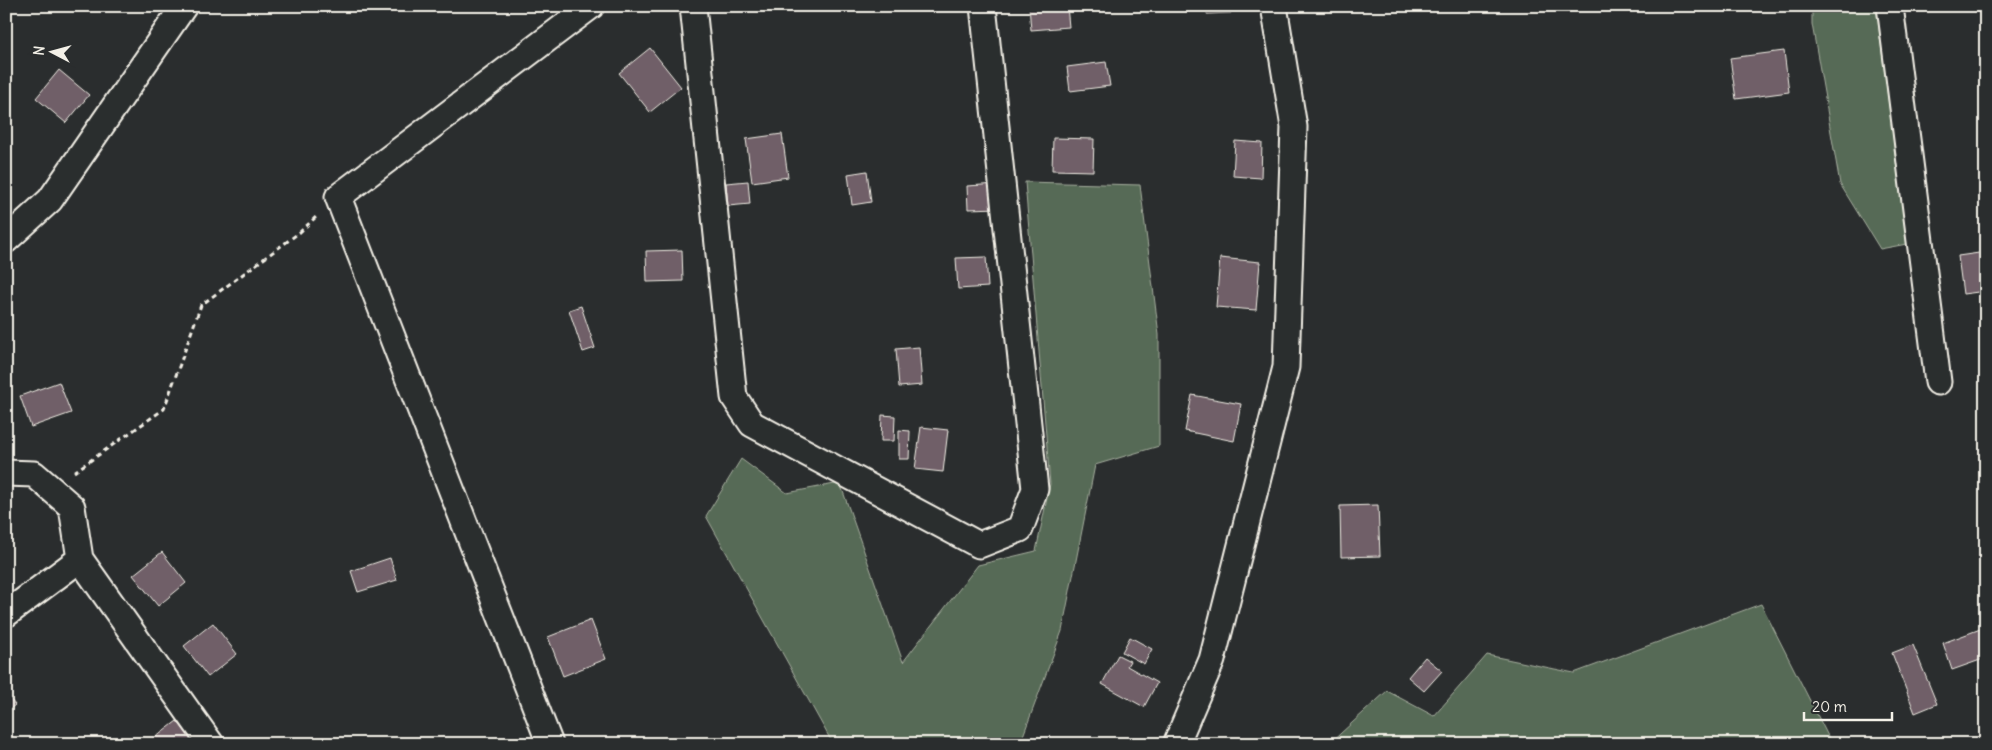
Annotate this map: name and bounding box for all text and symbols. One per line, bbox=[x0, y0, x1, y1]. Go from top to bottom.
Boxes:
north arrow bbox=[28, 28, 78, 78]
text: N bbox=[30, 45, 49, 56]
scale bar bbox=[1804, 690, 1892, 722]
text: 20 m bbox=[1812, 697, 1847, 716]

